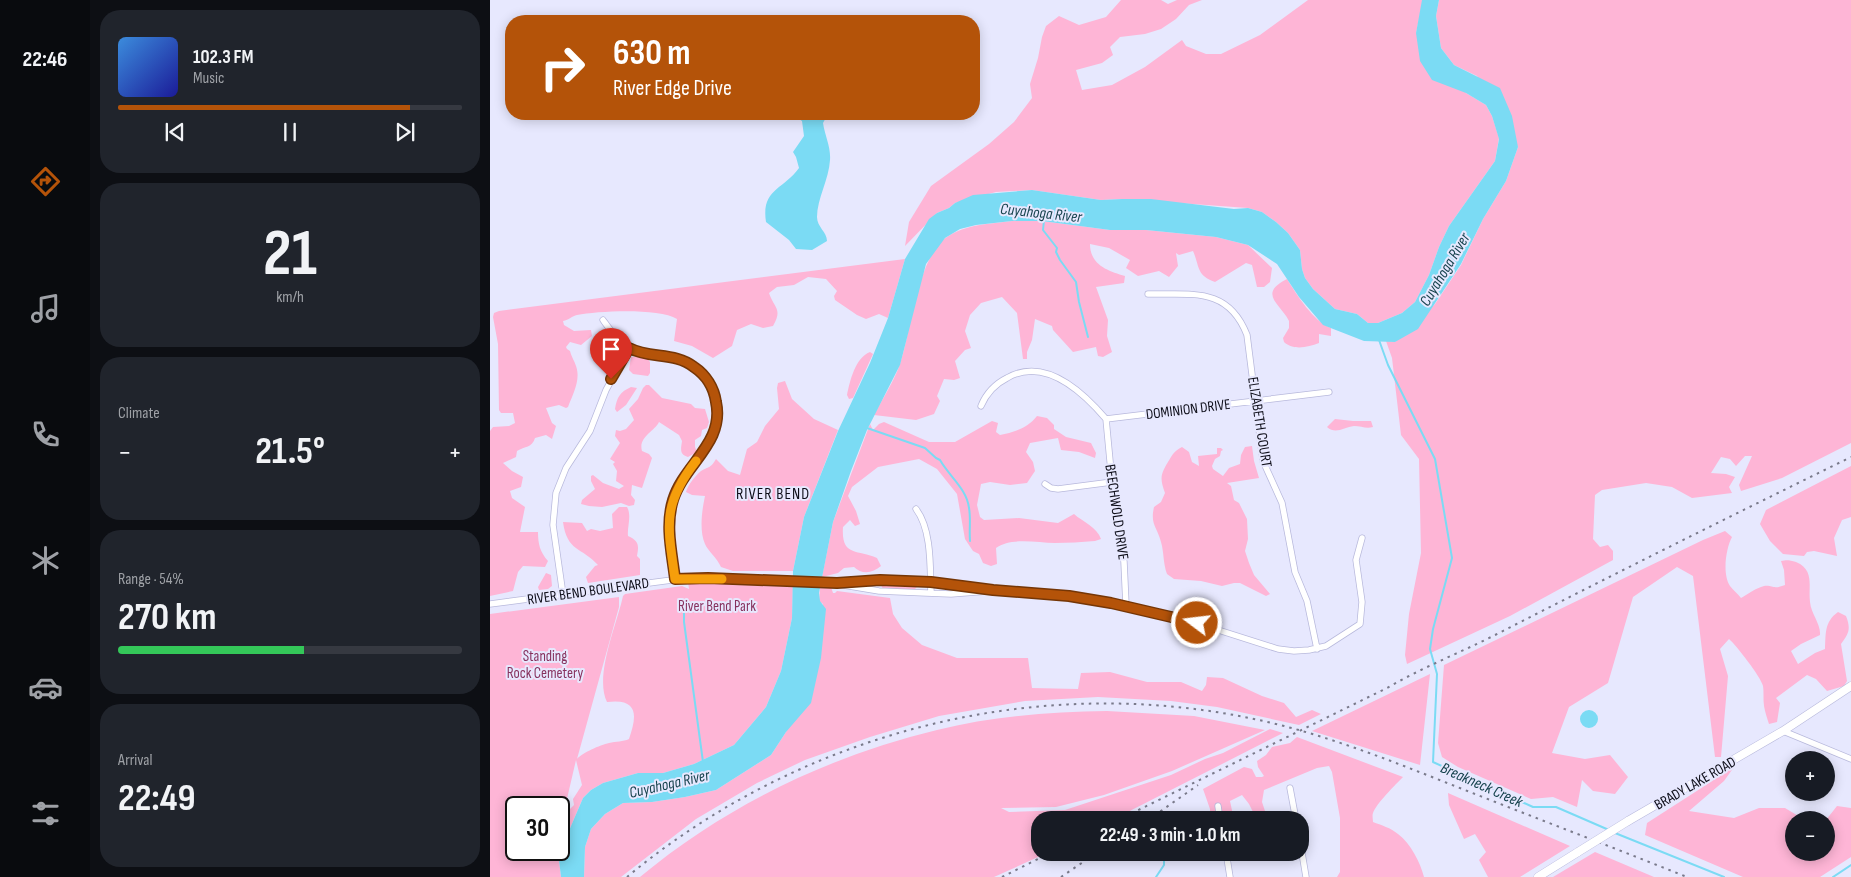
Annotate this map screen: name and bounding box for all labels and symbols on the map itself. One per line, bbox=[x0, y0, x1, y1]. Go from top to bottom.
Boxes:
water label: Cuyahoga River bbox=[999, 200, 1083, 227]
water label: Cuyahoga River bbox=[1416, 229, 1475, 310]
pin bbox=[590, 328, 632, 379]
street label: ELIZABETH COURT bbox=[1243, 376, 1276, 469]
street label: DOMINION DRIVE bbox=[1145, 395, 1231, 424]
street label: BEECHWOLD DRIVE bbox=[1100, 463, 1133, 561]
district label: RIVER BEND bbox=[736, 485, 810, 504]
street label: RIVER BEND BOULEVARD bbox=[526, 574, 650, 609]
position arrow bbox=[1170, 596, 1222, 648]
park label: River Bend Park bbox=[678, 597, 756, 616]
park label: Standing Rock Cemetery bbox=[507, 647, 583, 683]
street label: BRADY LAKE ROAD bbox=[1651, 752, 1739, 814]
water label: Breakneck Creek bbox=[1437, 759, 1526, 812]
water label: Cuyahoga River bbox=[627, 766, 712, 803]
speed limit sign: 30 bbox=[505, 796, 570, 861]

